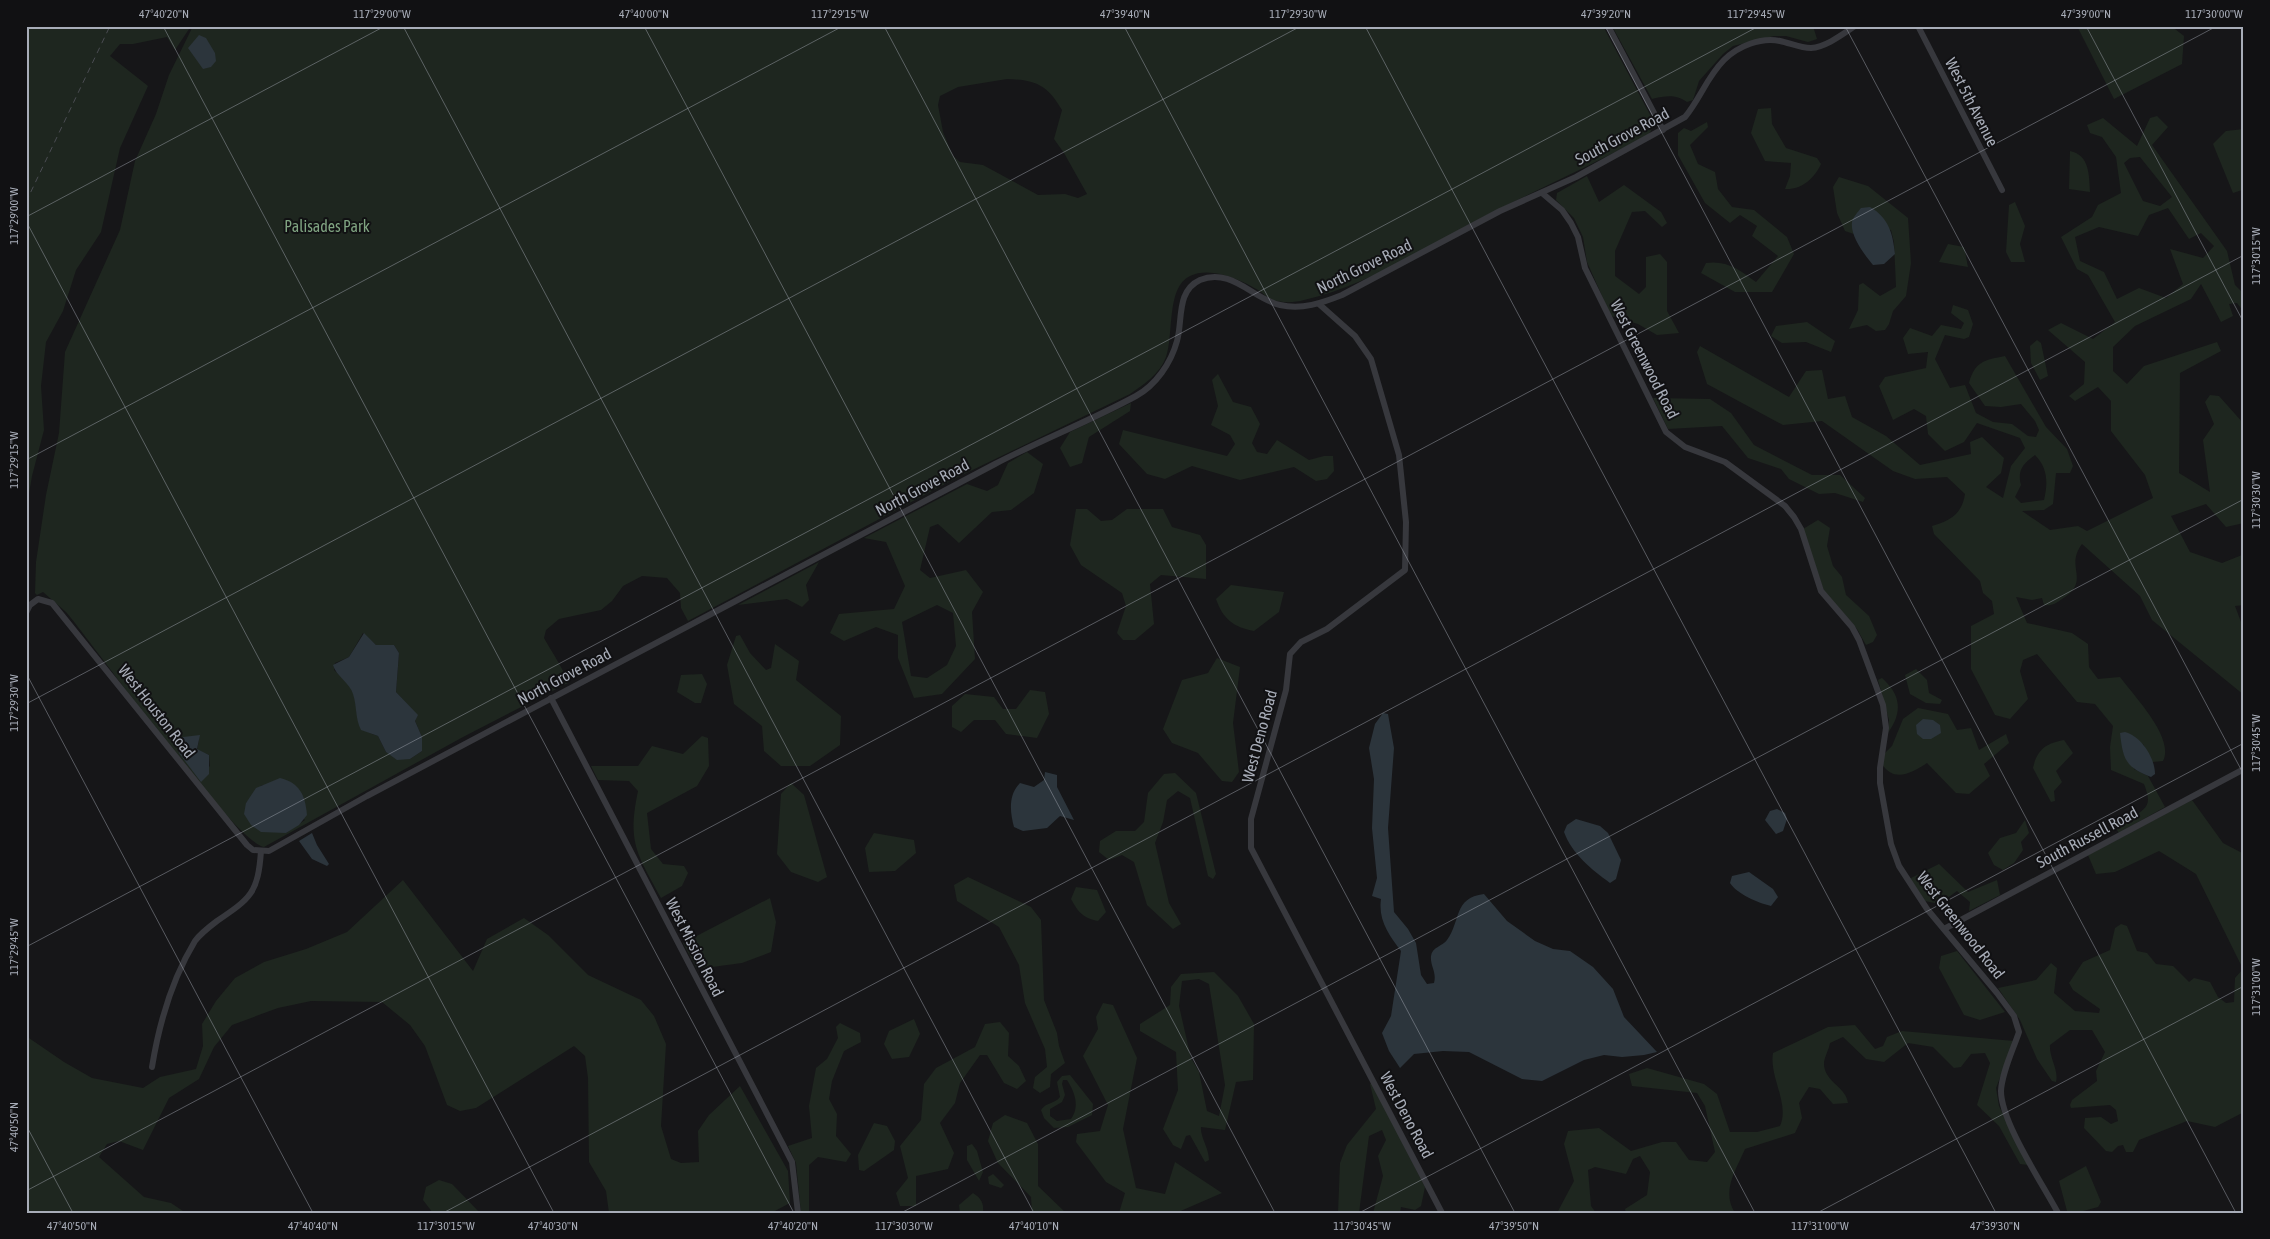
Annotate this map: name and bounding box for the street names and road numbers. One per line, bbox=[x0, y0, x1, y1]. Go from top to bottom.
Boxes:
street label: West 5th Avenue bbox=[1942, 55, 2002, 149]
street label: South Grove Road bbox=[1572, 104, 1672, 168]
street label: North Grove Road bbox=[1314, 235, 1414, 297]
street label: West Greenwood Road bbox=[1607, 297, 1683, 421]
street label: North Grove Road bbox=[872, 455, 972, 519]
street label: North Grove Road bbox=[514, 644, 614, 708]
street label: West Houston Road bbox=[115, 661, 199, 761]
street label: West Deno Road bbox=[1238, 688, 1280, 784]
street label: South Russell Road bbox=[2033, 803, 2141, 871]
street label: West Greenwood Road bbox=[1914, 868, 2008, 982]
street label: West Mission Road bbox=[662, 895, 728, 999]
street label: West Deno Road bbox=[1377, 1069, 1437, 1161]

